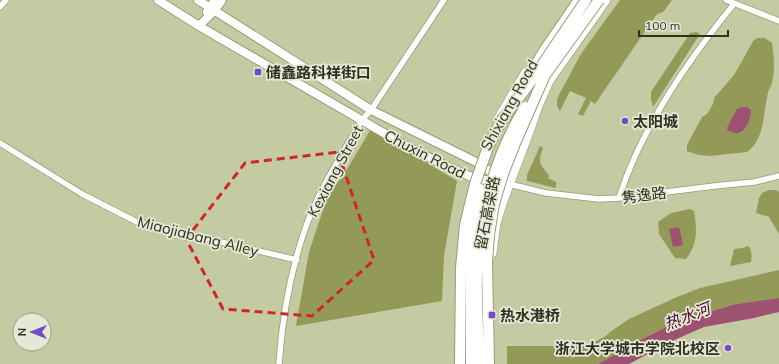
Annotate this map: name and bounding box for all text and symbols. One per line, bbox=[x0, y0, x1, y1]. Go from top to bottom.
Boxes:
scale bar bbox=[639, 12, 728, 38]
text: 100 m bbox=[645, 18, 680, 33]
street label: Shixiang Road bbox=[476, 56, 542, 154]
place label: 储鑫路科祥街口 bbox=[266, 63, 371, 82]
marker: 储鑫路科祥街口 bbox=[253, 67, 263, 77]
place label: 太阳城 bbox=[633, 112, 678, 131]
marker: 太阳城 bbox=[620, 116, 630, 126]
street label: Kexiang Street bbox=[303, 122, 367, 220]
street label: Chuxin Road bbox=[381, 125, 469, 183]
street label: 留石高架路 bbox=[471, 174, 503, 252]
street label: 隽逸路 bbox=[621, 183, 667, 207]
street label: Miaojiabang Alley bbox=[135, 212, 261, 260]
water label: 热水河 bbox=[661, 297, 716, 334]
place label: 热水港桥 bbox=[500, 306, 560, 325]
marker: 热水港桥 bbox=[487, 310, 497, 320]
north arrow bbox=[12, 312, 52, 352]
text: N bbox=[15, 328, 29, 336]
place label: 浙江大学城市学院北校区 bbox=[555, 339, 720, 358]
marker: 浙江大学城市学院北校区 bbox=[723, 343, 733, 353]

